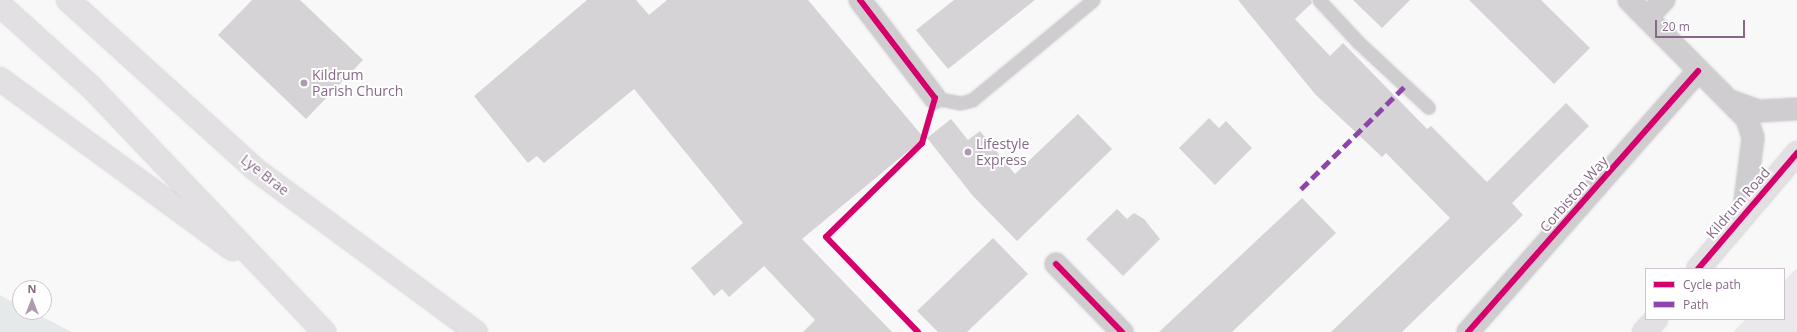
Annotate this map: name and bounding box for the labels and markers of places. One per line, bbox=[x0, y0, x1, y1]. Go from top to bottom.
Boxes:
place label: Kildrum Parish Church bbox=[312, 67, 403, 100]
marker: Kildrum Parish Church bbox=[299, 78, 309, 88]
place label: Lifestyle Express bbox=[976, 136, 1029, 168]
marker: Lifestyle Express bbox=[963, 147, 973, 157]

